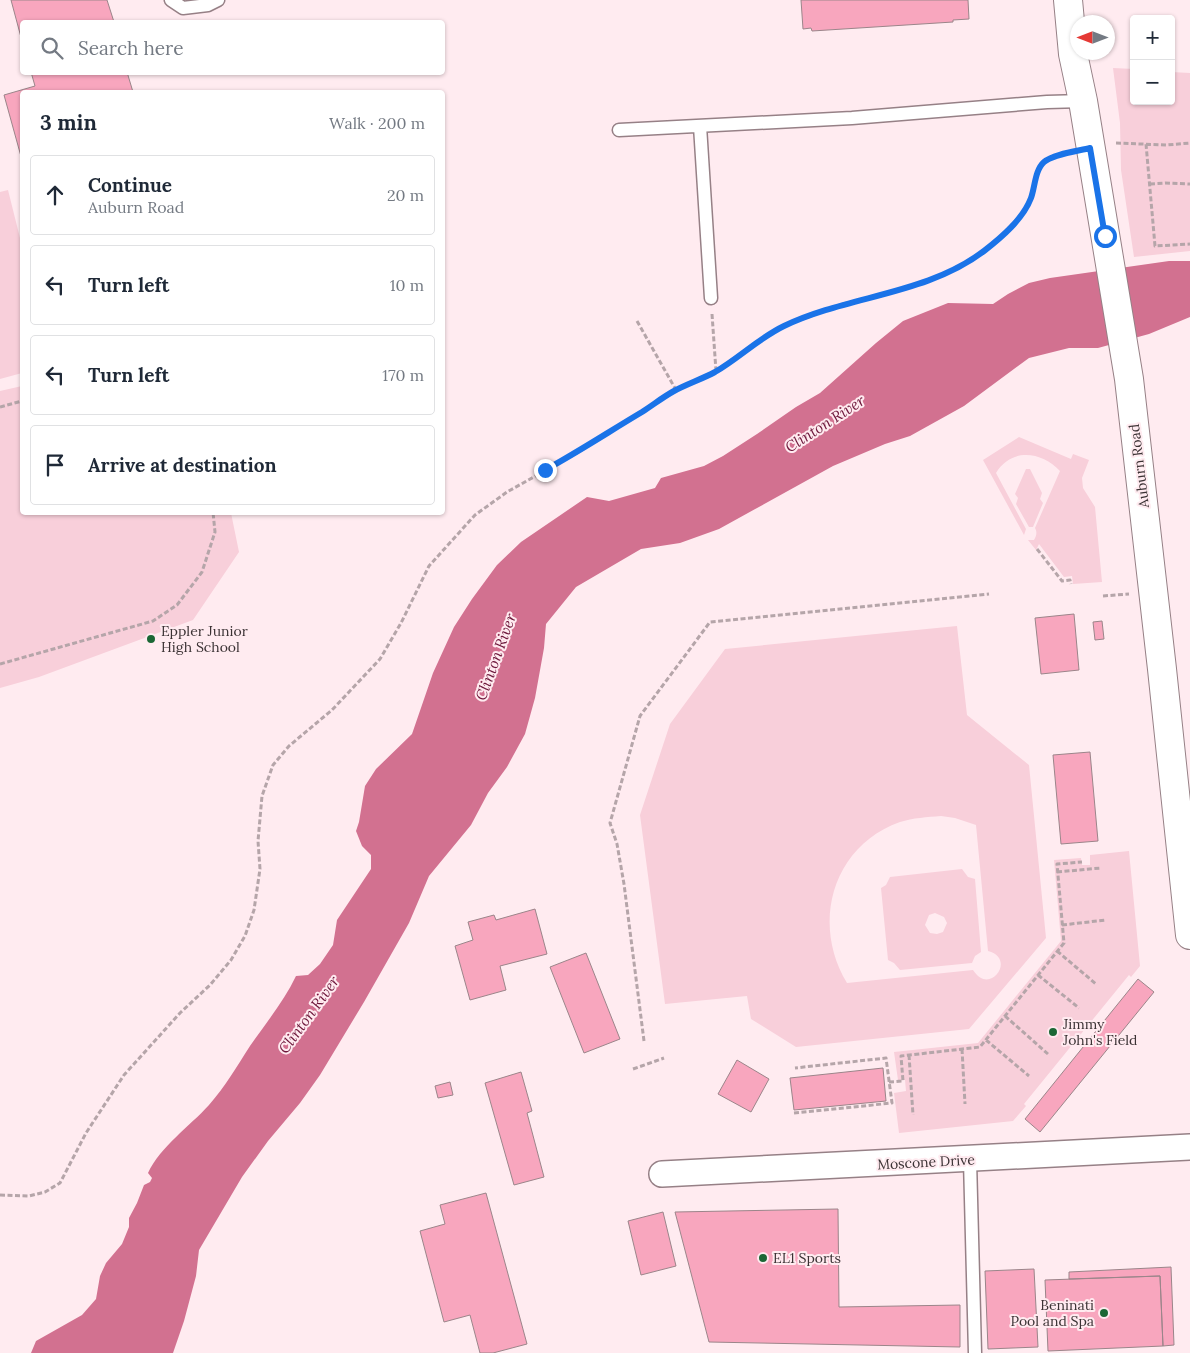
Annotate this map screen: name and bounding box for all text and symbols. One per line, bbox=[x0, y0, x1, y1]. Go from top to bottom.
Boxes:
north arrow bbox=[1070, 15, 1115, 60]
map controls bbox=[1130, 15, 1175, 105]
button: + bbox=[1130, 15, 1175, 60]
search box bbox=[20, 20, 445, 75]
icon: search bbox=[38, 34, 66, 62]
text: Search here bbox=[78, 36, 184, 60]
button: − bbox=[1130, 60, 1175, 105]
text: 3 min bbox=[40, 109, 97, 136]
text: Walk · 200 m bbox=[329, 113, 425, 133]
text: Continue bbox=[88, 173, 172, 197]
icon: ahead bbox=[41, 181, 69, 209]
text: 20 m bbox=[387, 185, 424, 205]
text: Auburn Road bbox=[88, 197, 184, 217]
route start bbox=[1094, 225, 1117, 248]
icon: left bbox=[41, 271, 69, 299]
text: Turn left bbox=[88, 273, 169, 297]
text: 10 m bbox=[390, 275, 424, 295]
icon: left bbox=[41, 361, 69, 389]
text: Turn left bbox=[88, 363, 169, 387]
text: 170 m bbox=[382, 365, 424, 385]
water label: Clinton River bbox=[781, 391, 868, 456]
street label: Auburn Road bbox=[1125, 423, 1153, 510]
icon: arrive bbox=[41, 451, 69, 479]
text: Arrive at destination bbox=[88, 453, 277, 477]
route end bbox=[534, 459, 557, 482]
water label: Clinton River bbox=[471, 611, 520, 703]
place label: Eppler Junior High School bbox=[161, 622, 248, 656]
marker: Eppler Junior High School bbox=[145, 633, 157, 645]
water label: Clinton River bbox=[274, 972, 343, 1057]
place label: Jimmy John's Field bbox=[1062, 1015, 1137, 1049]
marker: Jimmy John's Field bbox=[1047, 1026, 1059, 1038]
street label: Moscone Drive bbox=[877, 1150, 976, 1174]
place label: EL1 Sports bbox=[773, 1249, 841, 1267]
marker: EL1 Sports bbox=[757, 1252, 769, 1264]
place label: Beninati Pool and Spa bbox=[1011, 1296, 1094, 1330]
marker: Beninati Pool and Spa bbox=[1098, 1307, 1110, 1319]

